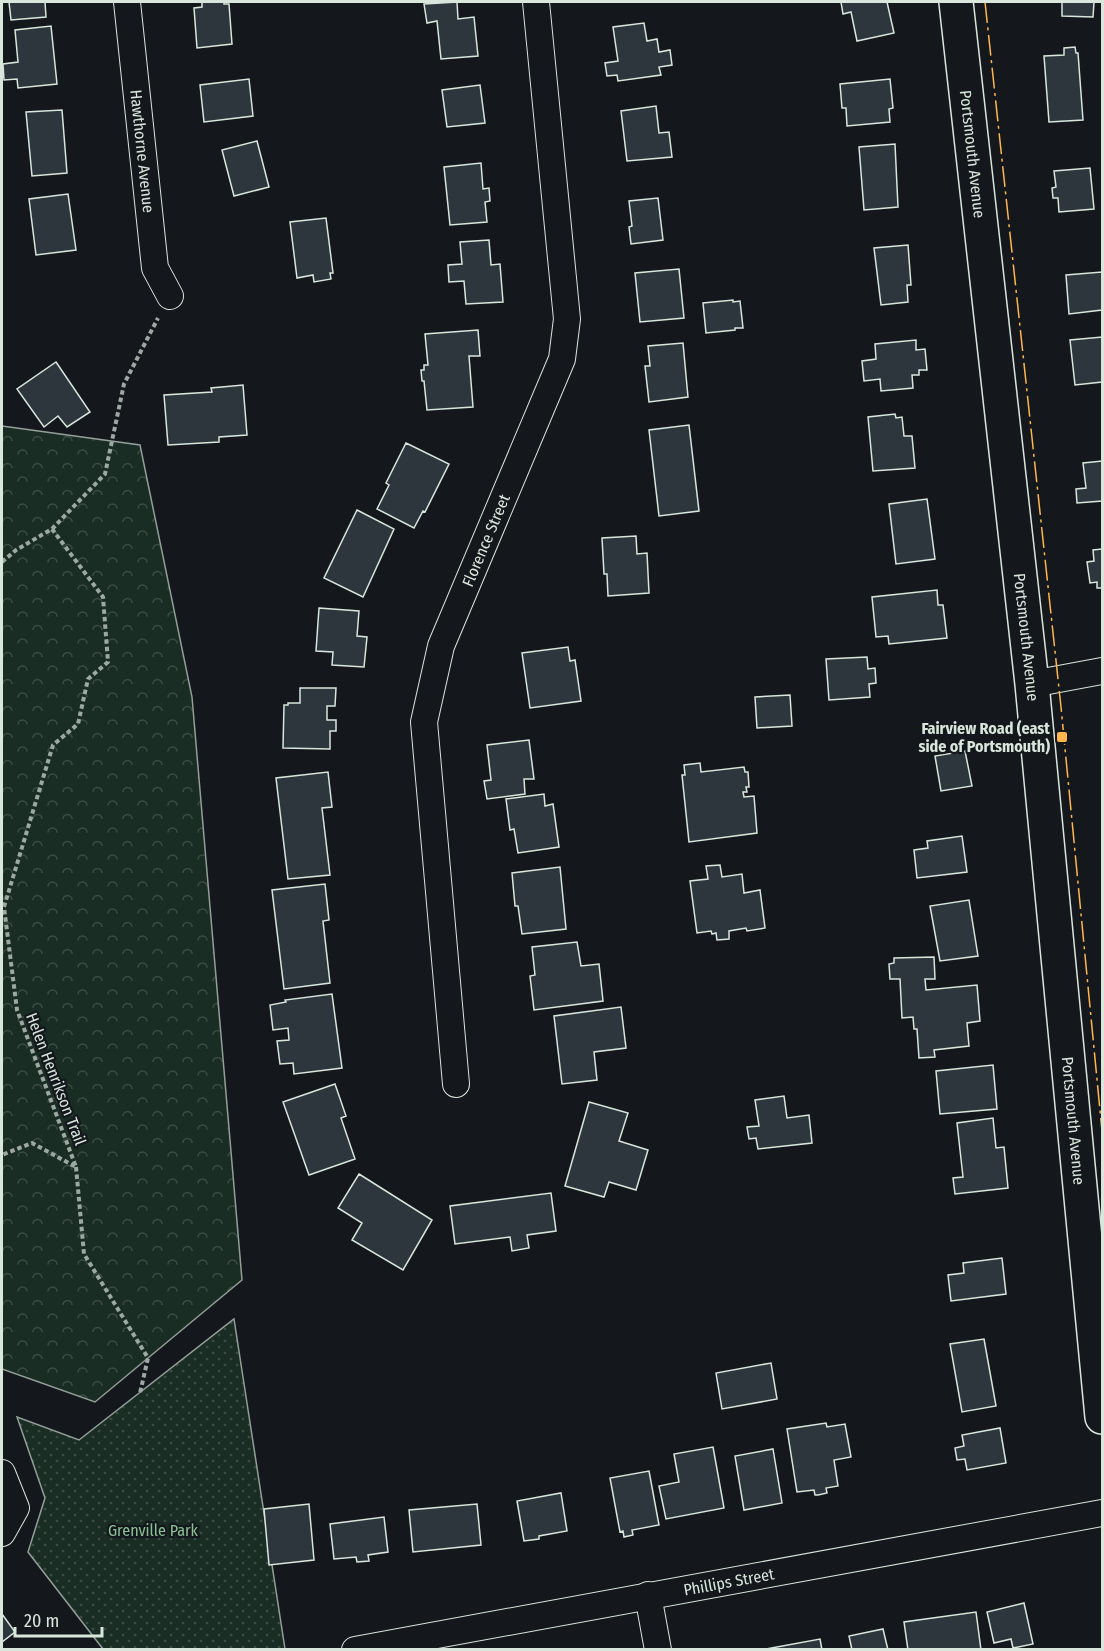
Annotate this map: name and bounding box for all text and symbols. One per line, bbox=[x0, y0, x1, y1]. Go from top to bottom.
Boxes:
street label: Hawthorne Avenue bbox=[127, 89, 159, 214]
street label: Portsmouth Avenue bbox=[956, 89, 990, 219]
street label: Florence Street bbox=[458, 491, 514, 589]
street label: Portsmouth Avenue bbox=[1010, 572, 1043, 702]
place label: Fairview Road (east side of Portsmouth) bbox=[918, 719, 1050, 756]
marker: Fairview Road (east side of Portsmouth) bbox=[1055, 730, 1069, 744]
street label: Helen Henrikson Trail bbox=[22, 1010, 90, 1148]
street label: Portsmouth Avenue bbox=[1058, 1056, 1089, 1186]
park label: Grenville Park bbox=[108, 1521, 199, 1540]
street label: Phillips Street bbox=[682, 1564, 776, 1599]
scale bar bbox=[15, 1600, 102, 1638]
text: 20 m bbox=[24, 1610, 59, 1632]

